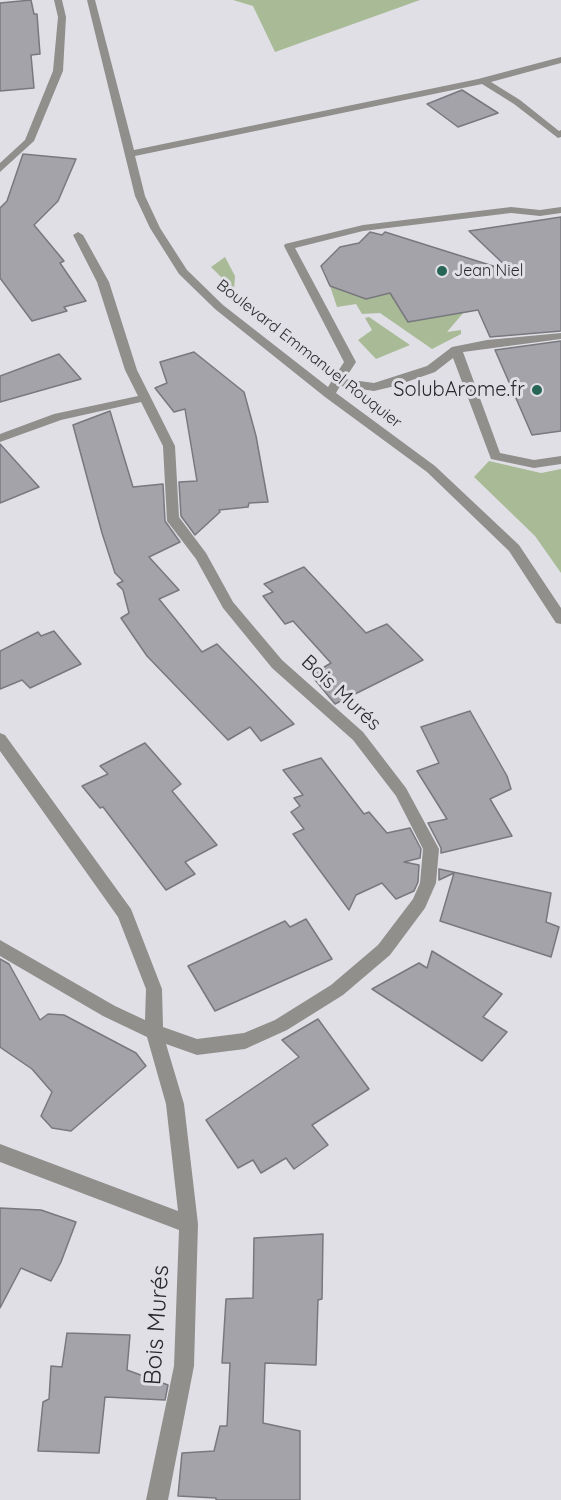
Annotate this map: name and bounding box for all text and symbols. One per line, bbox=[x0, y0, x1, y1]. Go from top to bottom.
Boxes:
place label: Jean Niel bbox=[454, 261, 523, 281]
marker: Jean Niel bbox=[435, 264, 449, 278]
street label: Boulevard Emmanuel Rouquier bbox=[213, 276, 405, 432]
place label: SolubArome.fr bbox=[393, 378, 525, 402]
marker: SolubArome.fr bbox=[530, 383, 544, 397]
street label: Bois Murés bbox=[296, 650, 386, 736]
street label: Bois Murés bbox=[138, 1264, 176, 1386]

